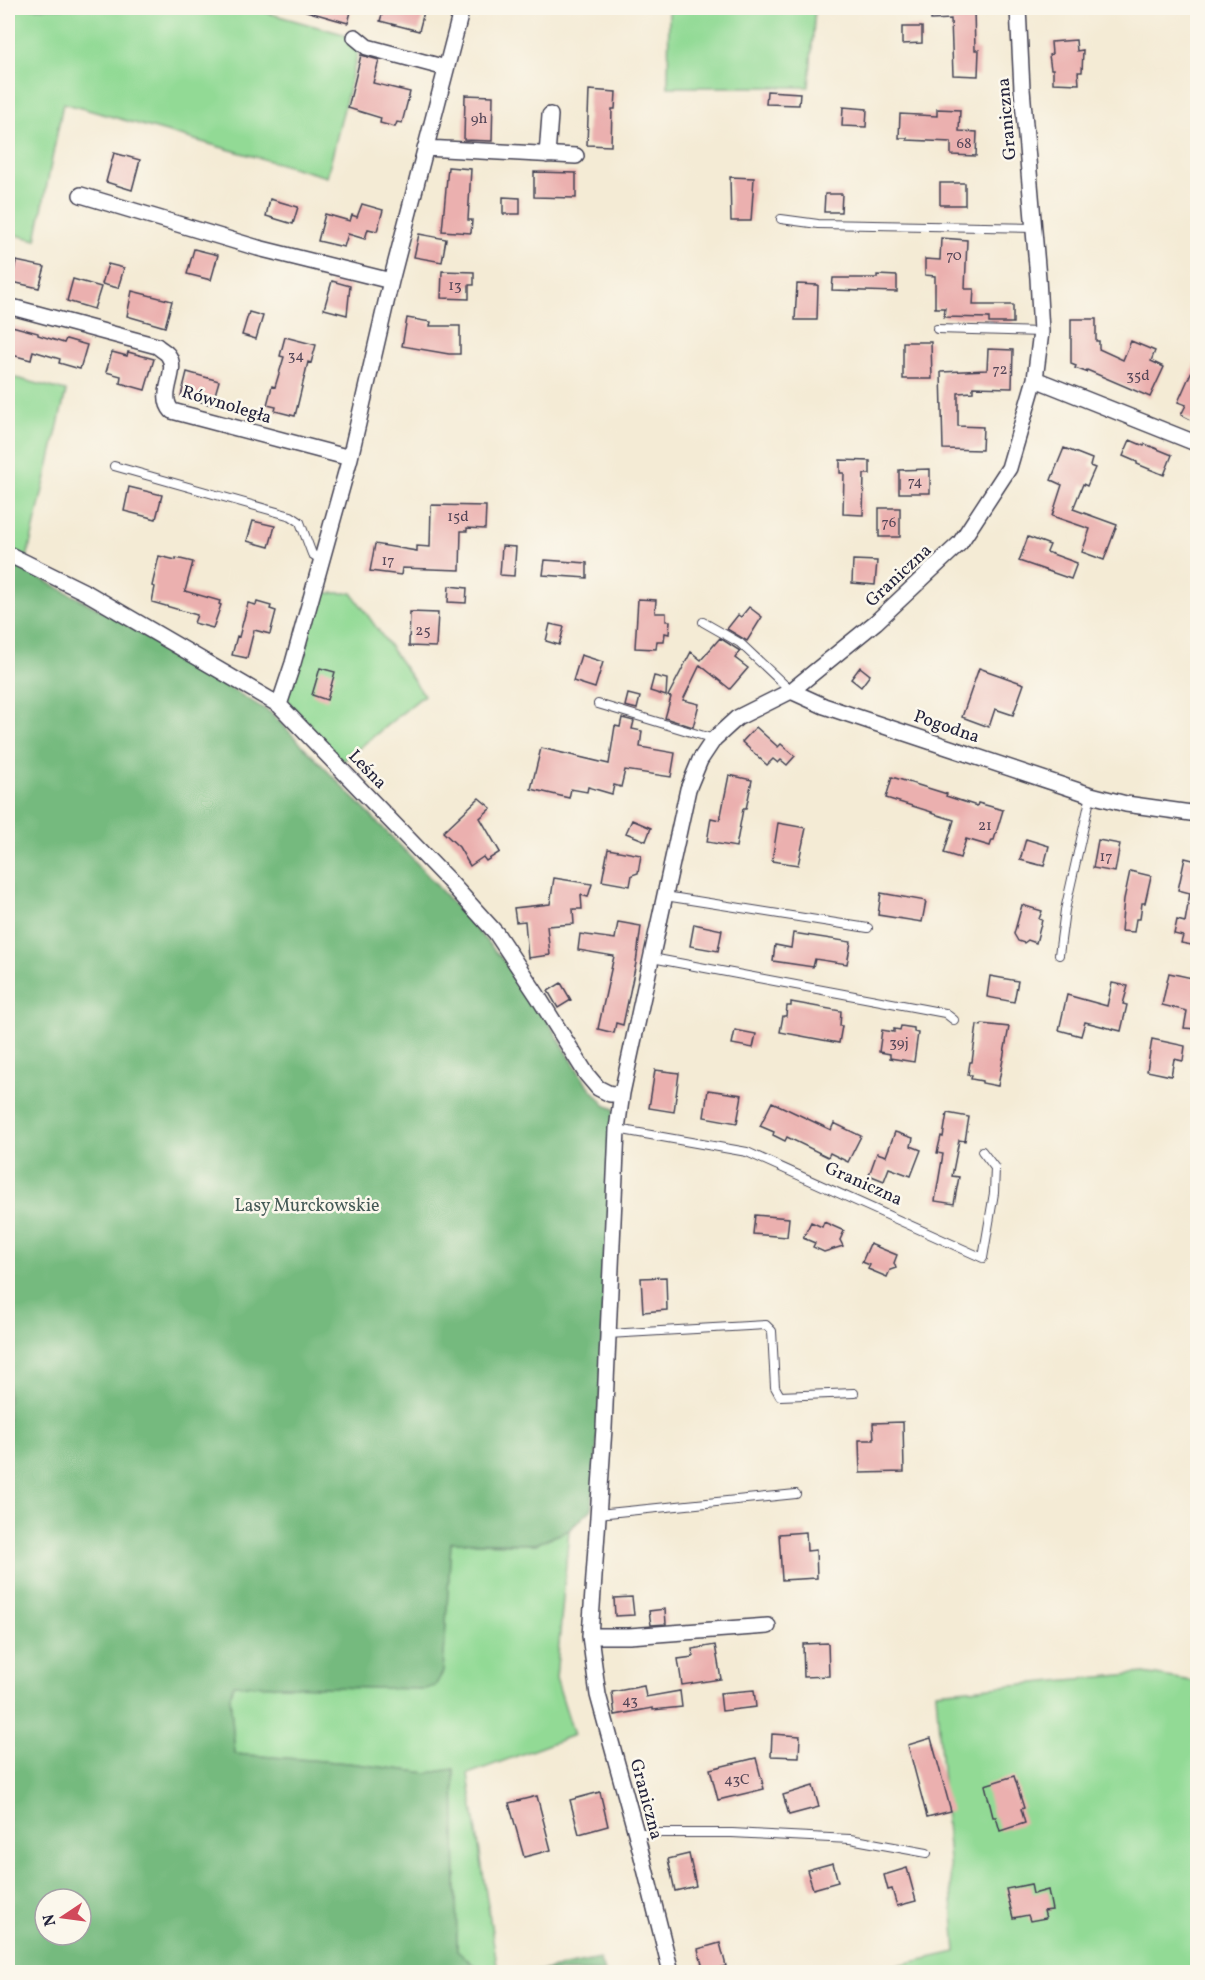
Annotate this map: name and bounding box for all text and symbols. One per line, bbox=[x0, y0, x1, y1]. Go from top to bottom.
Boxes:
street label: Graniczna bbox=[991, 77, 1024, 161]
house number: 9h bbox=[471, 109, 487, 130]
house number: 68 bbox=[956, 134, 972, 155]
house number: 70 bbox=[946, 246, 962, 267]
house number: 13 bbox=[448, 276, 462, 297]
house number: 34 bbox=[288, 346, 304, 367]
house number: 72 bbox=[992, 360, 1008, 381]
house number: 35d bbox=[1126, 366, 1150, 387]
street label: Równoległa bbox=[178, 380, 275, 431]
house number: 74 bbox=[908, 472, 922, 493]
house number: 15d bbox=[447, 507, 469, 528]
house number: 76 bbox=[882, 513, 896, 534]
street label: Graniczna bbox=[860, 539, 938, 613]
house number: 17 bbox=[381, 551, 395, 572]
house number: 25 bbox=[415, 621, 431, 642]
street label: Pogodna bbox=[910, 704, 983, 750]
street label: Leśna bbox=[342, 745, 392, 795]
house number: 21 bbox=[978, 816, 992, 837]
house number: 17 bbox=[1099, 847, 1113, 868]
house number: 39j bbox=[889, 1033, 909, 1054]
street label: Graniczna bbox=[821, 1156, 906, 1213]
park label: Lasy Murckowskie bbox=[234, 1194, 380, 1219]
house number: 43 bbox=[622, 1691, 638, 1712]
street label: Graniczna bbox=[623, 1756, 668, 1843]
house number: 43C bbox=[724, 1770, 750, 1791]
north arrow bbox=[33, 1887, 93, 1947]
text: N bbox=[38, 1911, 62, 1928]

